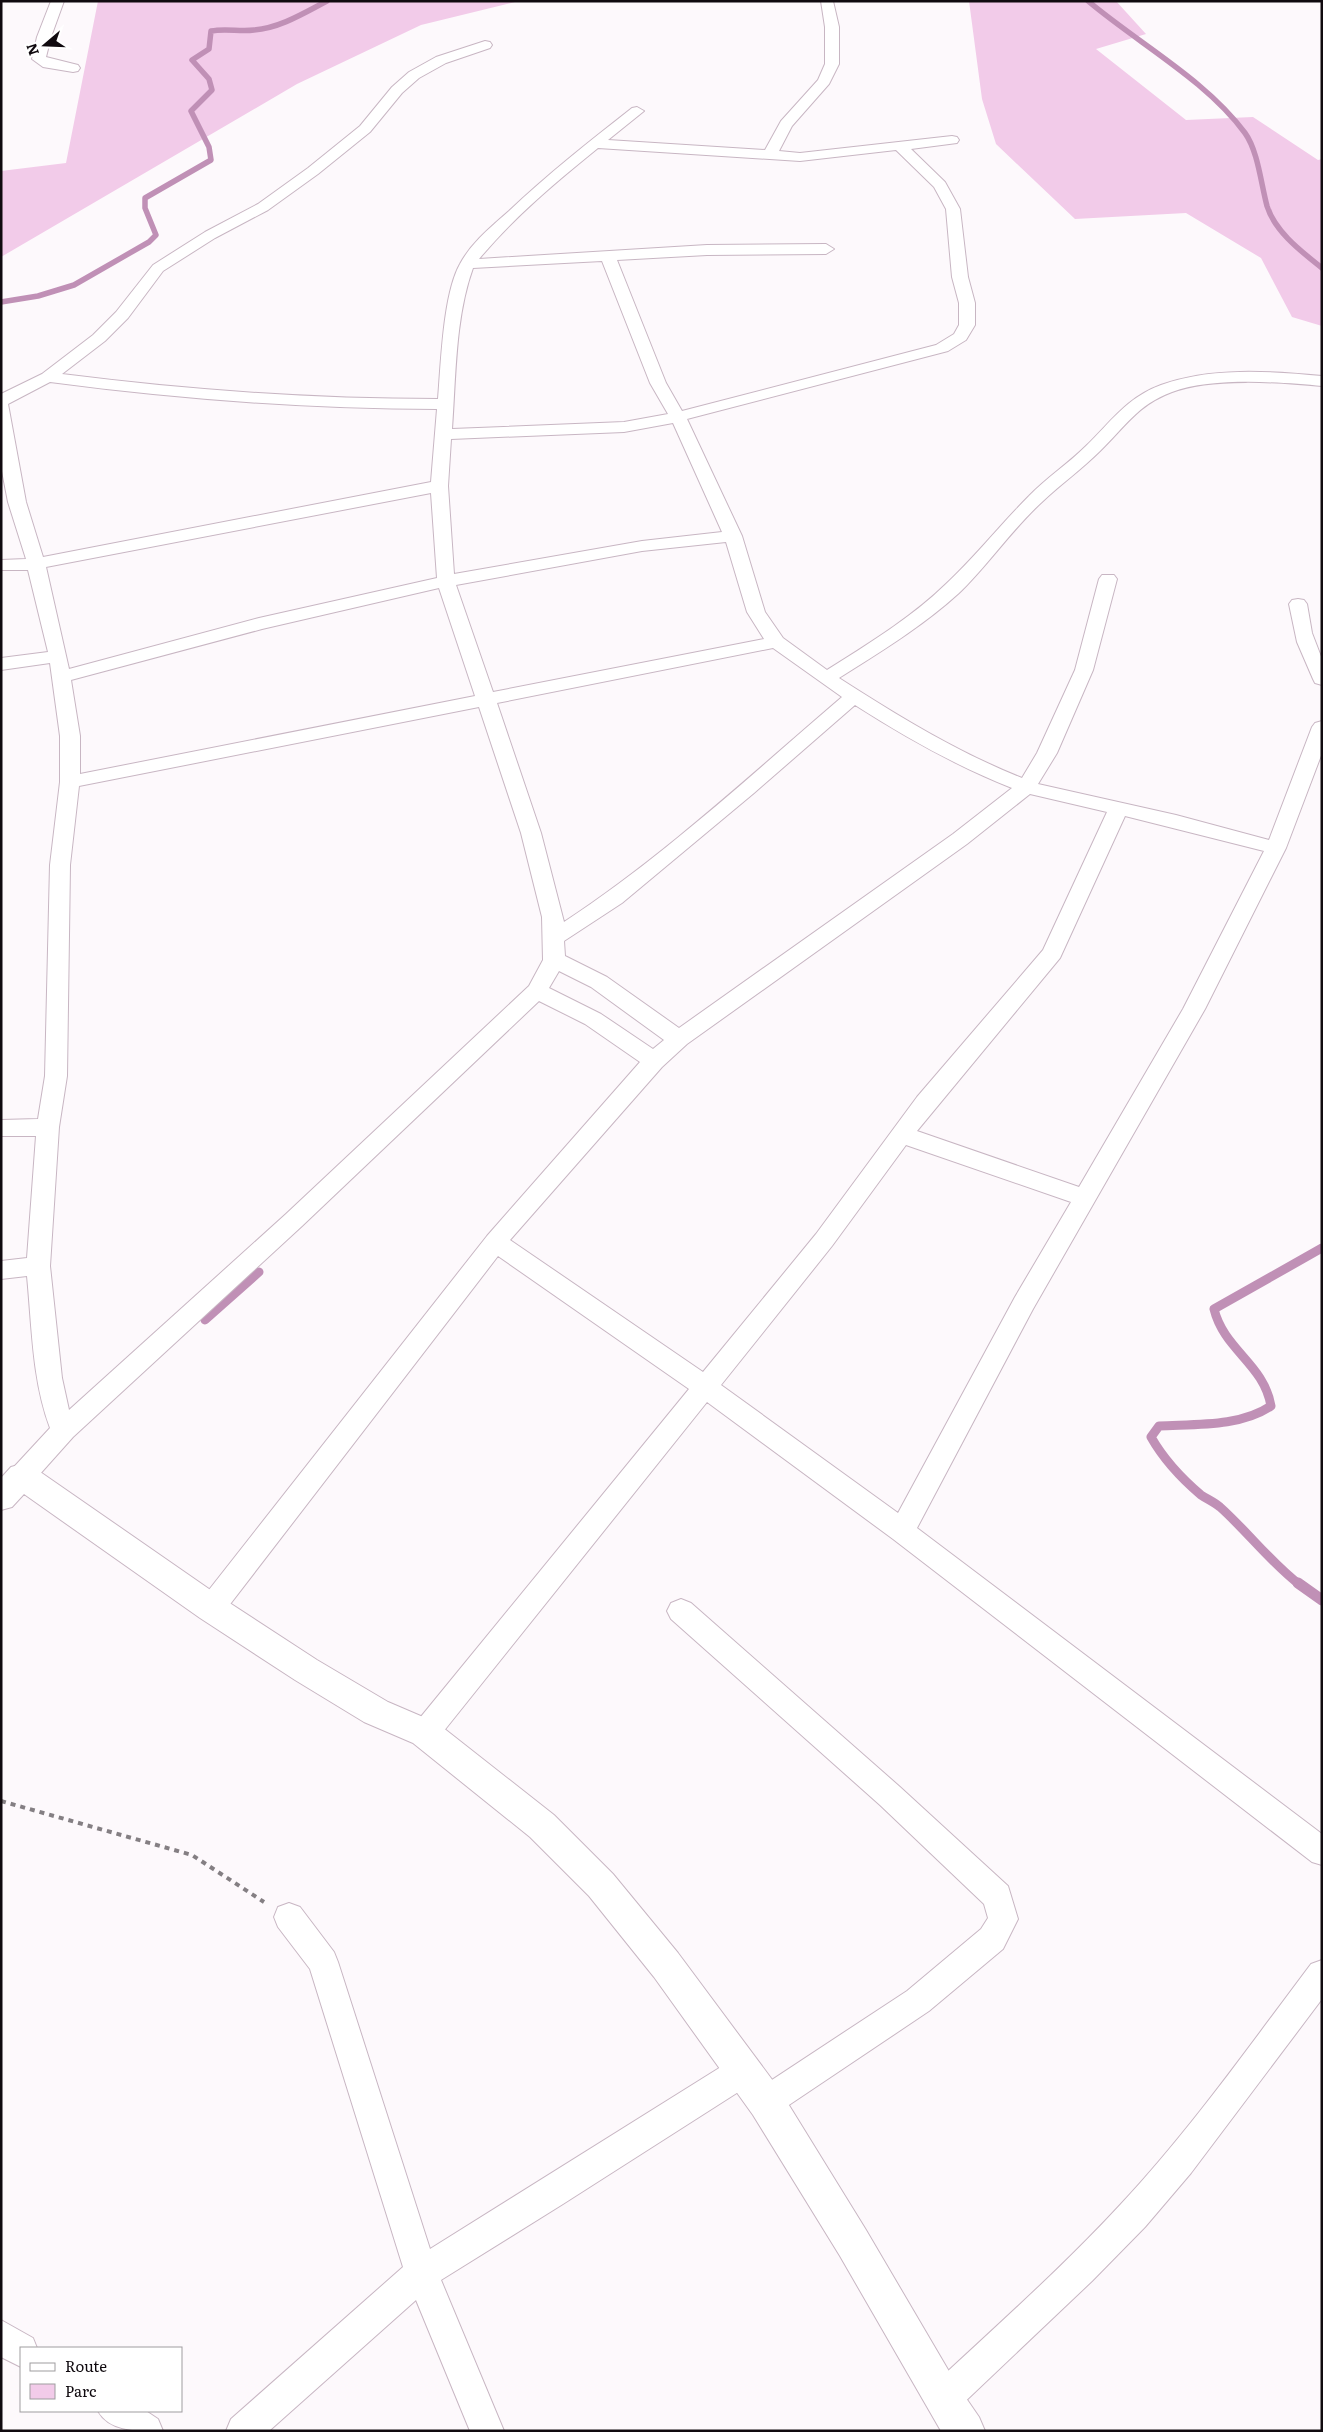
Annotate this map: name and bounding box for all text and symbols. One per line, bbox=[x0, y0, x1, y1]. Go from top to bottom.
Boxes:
north arrow bbox=[20, 20, 70, 70]
text: N bbox=[20, 41, 43, 58]
legend bbox=[20, 2347, 182, 2412]
text: Route bbox=[65, 2354, 107, 2377]
text: Parc bbox=[65, 2379, 97, 2402]

